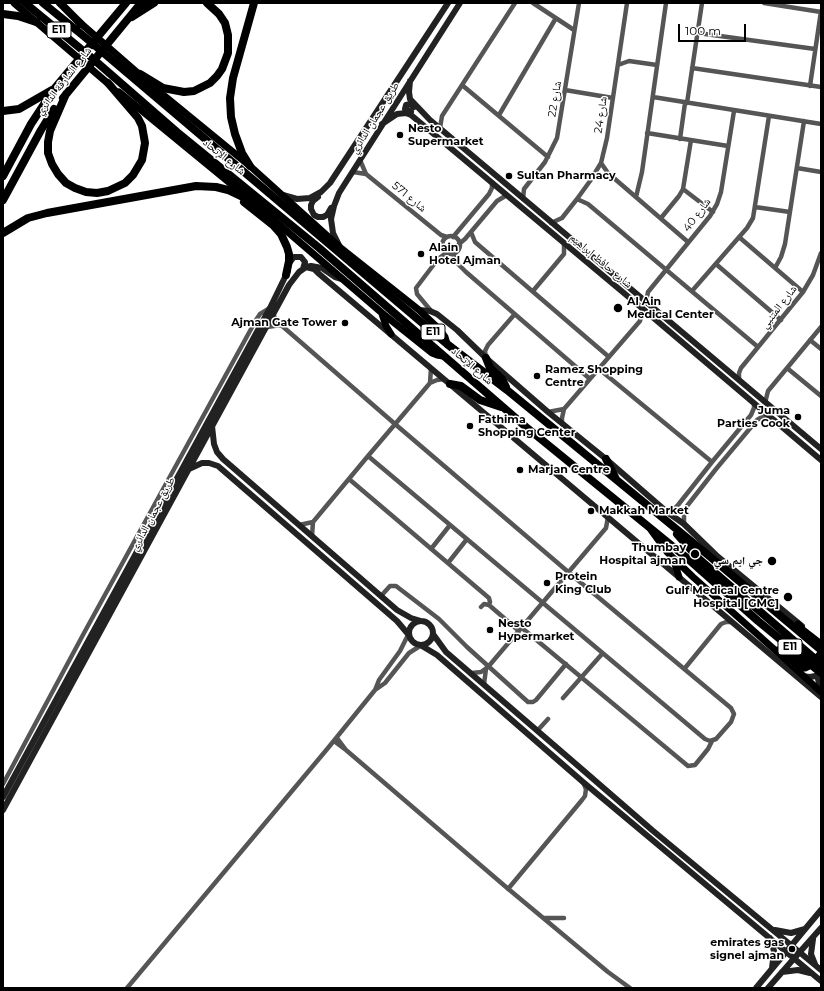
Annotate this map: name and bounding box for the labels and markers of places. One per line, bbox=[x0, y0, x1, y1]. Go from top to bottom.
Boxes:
place label: Nesto Supermarket bbox=[408, 122, 484, 148]
marker: Nesto Supermarket bbox=[395, 130, 405, 140]
place label: Sultan Pharmacy bbox=[517, 169, 616, 183]
marker: Sultan Pharmacy bbox=[504, 171, 514, 181]
place label: Alain Hotel Ajman bbox=[429, 241, 501, 267]
marker: Alain Hotel Ajman bbox=[416, 249, 426, 259]
place label: Al Ain Medical Center bbox=[627, 295, 714, 321]
marker: Al Ain Medical Center bbox=[612, 302, 624, 314]
place label: Ajman Gate Tower bbox=[231, 316, 337, 330]
marker: Ajman Gate Tower bbox=[340, 318, 350, 328]
place label: Ramez Shopping Centre bbox=[545, 363, 643, 389]
marker: Ramez Shopping Centre bbox=[532, 371, 542, 381]
place label: Juma Parties Cook bbox=[717, 404, 790, 430]
marker: Juma Parties Cook bbox=[793, 412, 803, 422]
place label: Fathima Shopping Center bbox=[478, 413, 575, 439]
marker: Fathima Shopping Center bbox=[465, 421, 475, 431]
place label: Marjan Centre bbox=[528, 463, 610, 477]
marker: Marjan Centre bbox=[515, 465, 525, 475]
place label: Makkah Market bbox=[599, 504, 689, 518]
marker: Makkah Market bbox=[586, 506, 596, 516]
place label: Thumbay Hospital ajman bbox=[599, 541, 686, 567]
marker: Thumbay Hospital ajman bbox=[689, 548, 701, 560]
place label: جي ايم سي bbox=[714, 554, 763, 568]
marker: جي ايم سي bbox=[766, 555, 778, 567]
place label: Protein King Club bbox=[555, 570, 611, 596]
marker: Protein King Club bbox=[542, 578, 552, 588]
place label: Gulf Medical Centre Hospital [GMC] bbox=[666, 584, 779, 610]
marker: Gulf Medical Centre Hospital [GMC] bbox=[782, 591, 794, 603]
place label: Nesto Hypermarket bbox=[498, 617, 574, 643]
marker: Nesto Hypermarket bbox=[485, 625, 495, 635]
place label: emirates gas signel ajman bbox=[710, 936, 784, 962]
marker: emirates gas signel ajman bbox=[787, 944, 797, 954]

